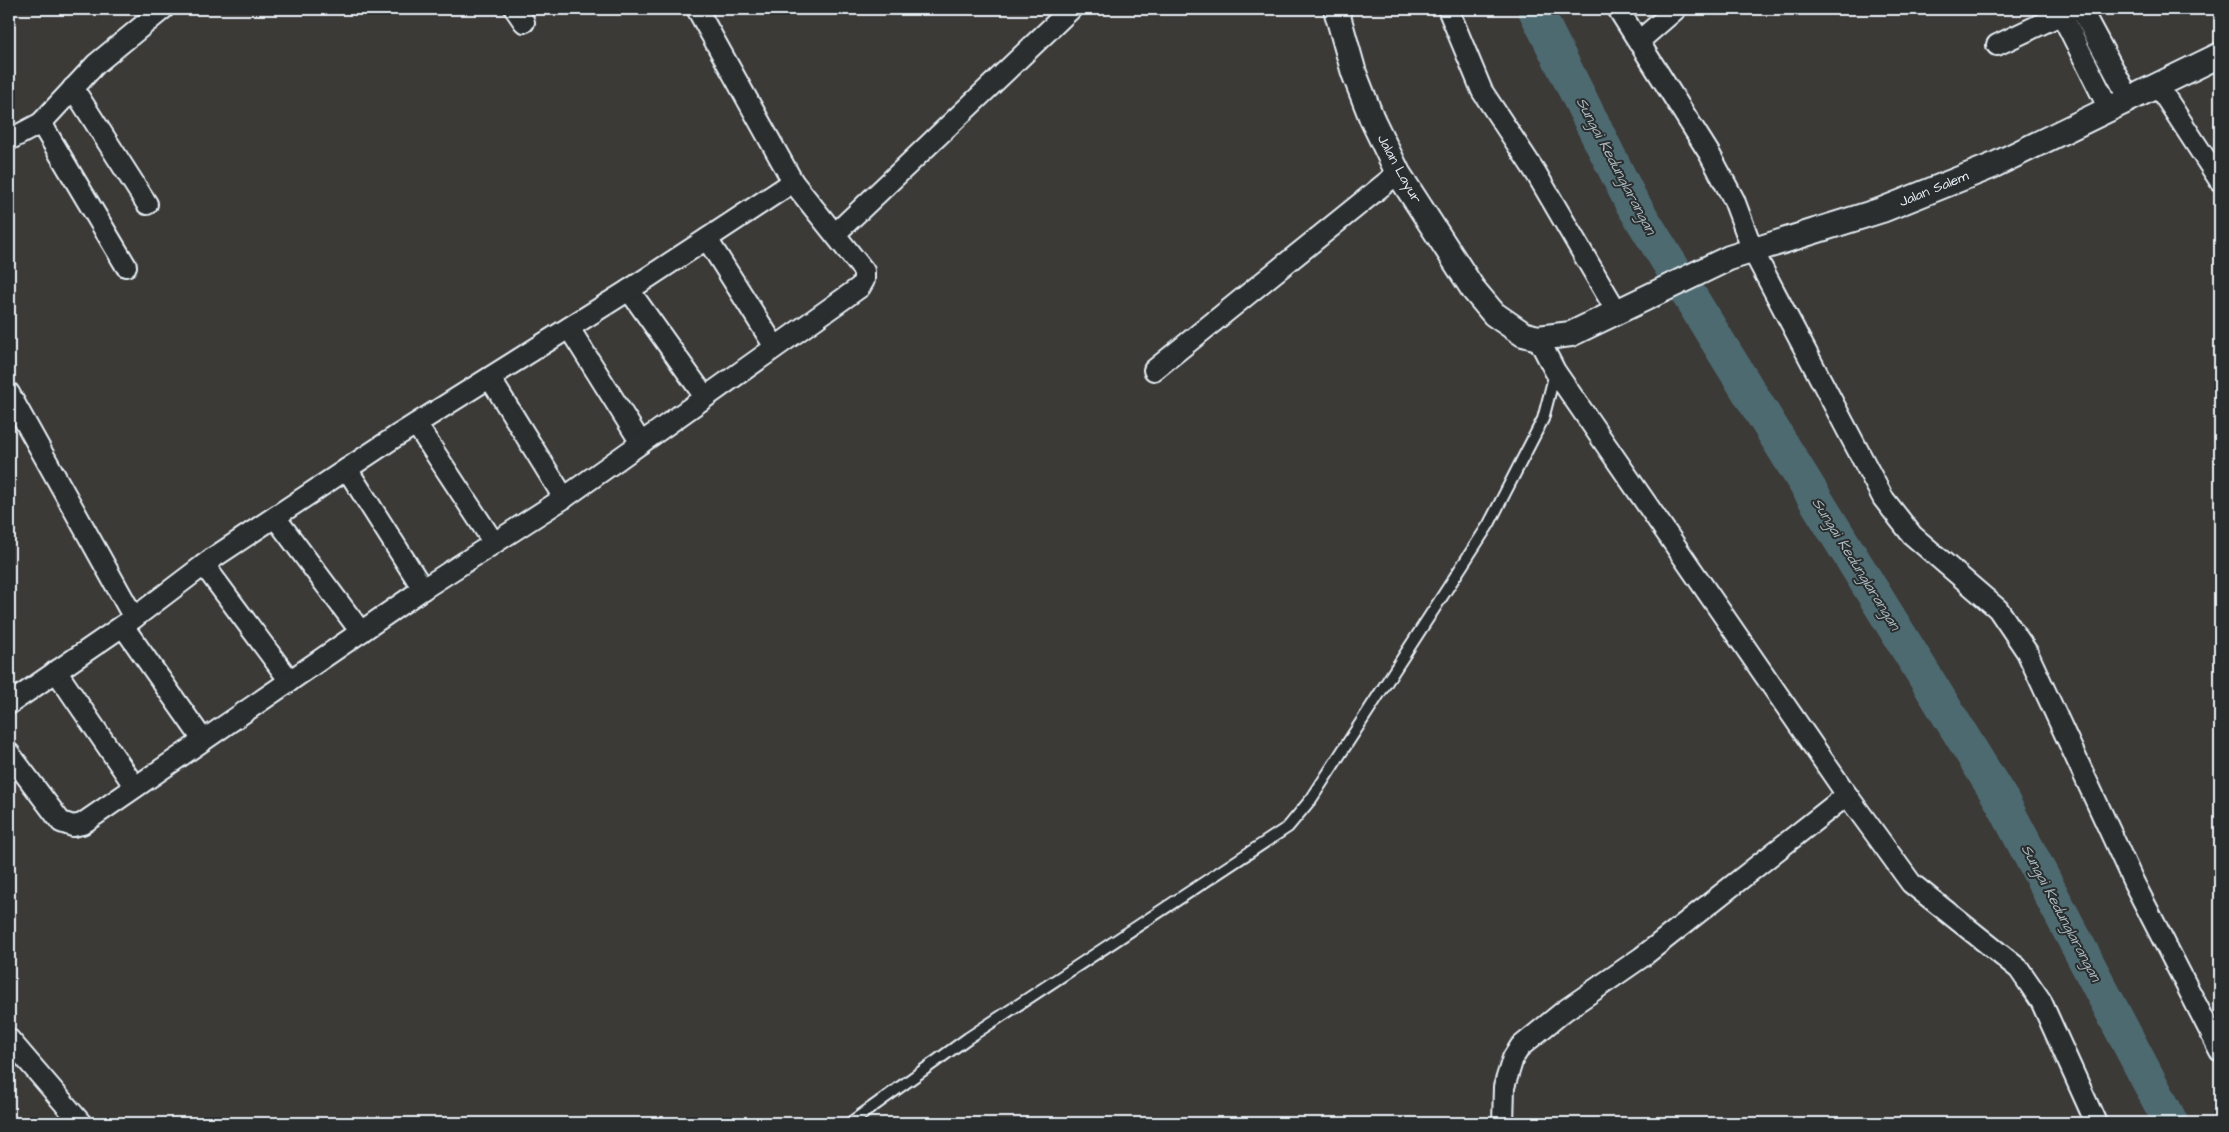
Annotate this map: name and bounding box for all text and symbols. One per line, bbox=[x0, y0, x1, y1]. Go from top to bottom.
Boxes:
water label: Sungai Kedunglarangan bbox=[1570, 94, 1662, 240]
street label: Jalan Layur bbox=[1372, 131, 1426, 207]
street label: Jalan Salem bbox=[1896, 166, 1972, 212]
water label: Sungai Kedunglarangan bbox=[1806, 494, 1906, 636]
water label: Sungai Kedunglarangan bbox=[2015, 841, 2107, 987]

